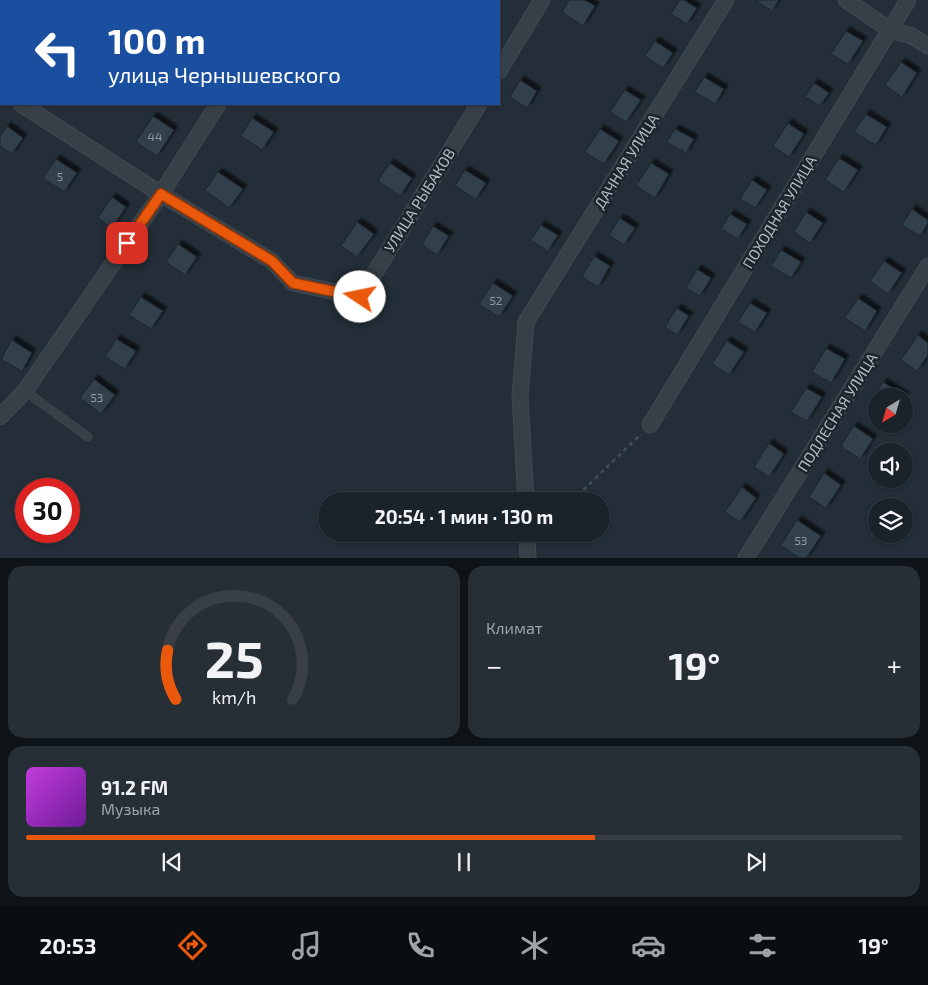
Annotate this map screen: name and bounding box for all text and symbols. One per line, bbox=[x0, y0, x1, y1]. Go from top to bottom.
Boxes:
text: 100 m bbox=[108, 19, 206, 61]
icon: left bbox=[25, 20, 90, 85]
text: улица Чернышевского bbox=[108, 61, 341, 87]
street label: ДАЧНАЯ УЛИЦА bbox=[590, 110, 663, 212]
house number: 44 bbox=[148, 129, 162, 143]
street label: УЛИЦА РЫБАКОВ bbox=[380, 145, 458, 255]
street label: ПОХОДНАЯ УЛИЦА bbox=[738, 152, 820, 272]
house number: 5 bbox=[57, 169, 63, 183]
pin bbox=[106, 222, 148, 264]
icon: arrive bbox=[113, 229, 141, 257]
position arrow bbox=[333, 270, 385, 322]
house number: 52 bbox=[489, 293, 503, 307]
street label: ПОДЛЕСНАЯ УЛИЦА bbox=[793, 349, 881, 475]
north arrow bbox=[868, 388, 912, 432]
map controls bbox=[868, 388, 913, 543]
house number: 53 bbox=[90, 390, 104, 404]
button: sound bbox=[868, 443, 913, 488]
speed limit sign: 30 bbox=[15, 478, 80, 543]
button: layers bbox=[868, 498, 913, 543]
text: 20:54 · 1 мин · 130 m bbox=[375, 505, 553, 528]
house number: 53 bbox=[794, 533, 808, 547]
text: Климат bbox=[486, 618, 543, 637]
text: 25 bbox=[205, 626, 263, 688]
text: 19° bbox=[669, 642, 720, 688]
text: − bbox=[486, 648, 502, 682]
text: + bbox=[887, 648, 902, 682]
text: km/h bbox=[212, 686, 256, 708]
text: 91.2 FM bbox=[101, 776, 168, 799]
text: Музыка bbox=[101, 799, 160, 818]
icon: previous bbox=[158, 848, 186, 876]
icon: pause bbox=[450, 848, 478, 876]
icon: next bbox=[742, 848, 770, 876]
icon: directions bbox=[175, 928, 210, 963]
icon: music bbox=[289, 928, 324, 963]
icon: phone bbox=[403, 928, 438, 963]
icon: climate bbox=[517, 928, 552, 963]
icon: car bbox=[631, 928, 666, 963]
icon: filters bbox=[745, 928, 780, 963]
text: 20:53 bbox=[39, 932, 96, 958]
text: 19° bbox=[859, 932, 889, 958]

